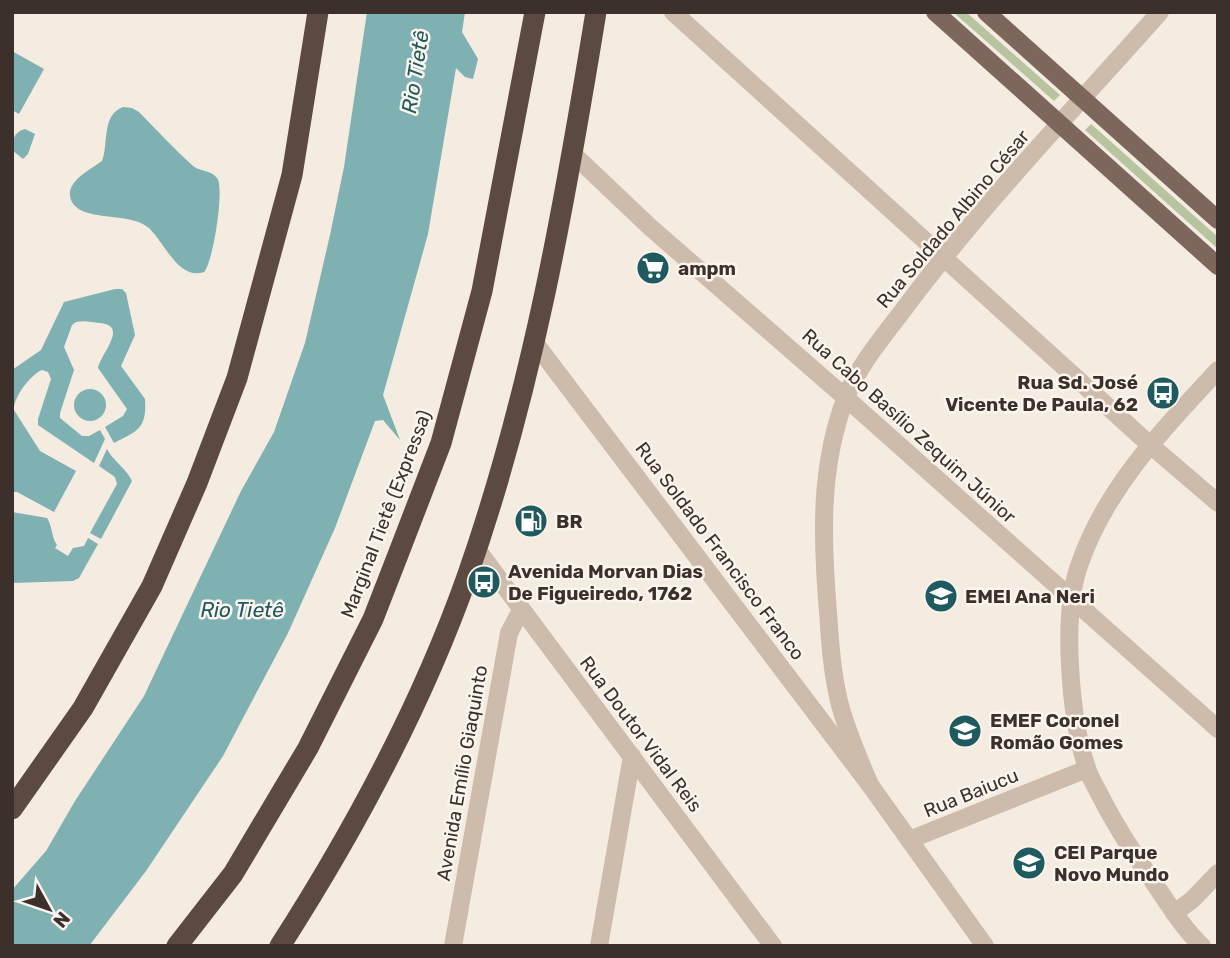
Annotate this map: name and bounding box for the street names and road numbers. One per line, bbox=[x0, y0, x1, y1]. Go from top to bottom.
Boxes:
street label: Rua Soldado Albino César bbox=[872, 125, 1035, 313]
street label: Rua Cabo Basílio Zequim Júnior bbox=[797, 324, 1021, 529]
street label: Marginal Tietê (Expressa) bbox=[336, 407, 436, 621]
street label: Rua Soldado Francisco Franco bbox=[630, 437, 810, 665]
street label: Rua Doutor Vidal Reis bbox=[575, 652, 707, 816]
street label: Avenida Emílio Giaquinto bbox=[432, 663, 492, 883]
street label: Rua Baiucu bbox=[920, 764, 1022, 822]

